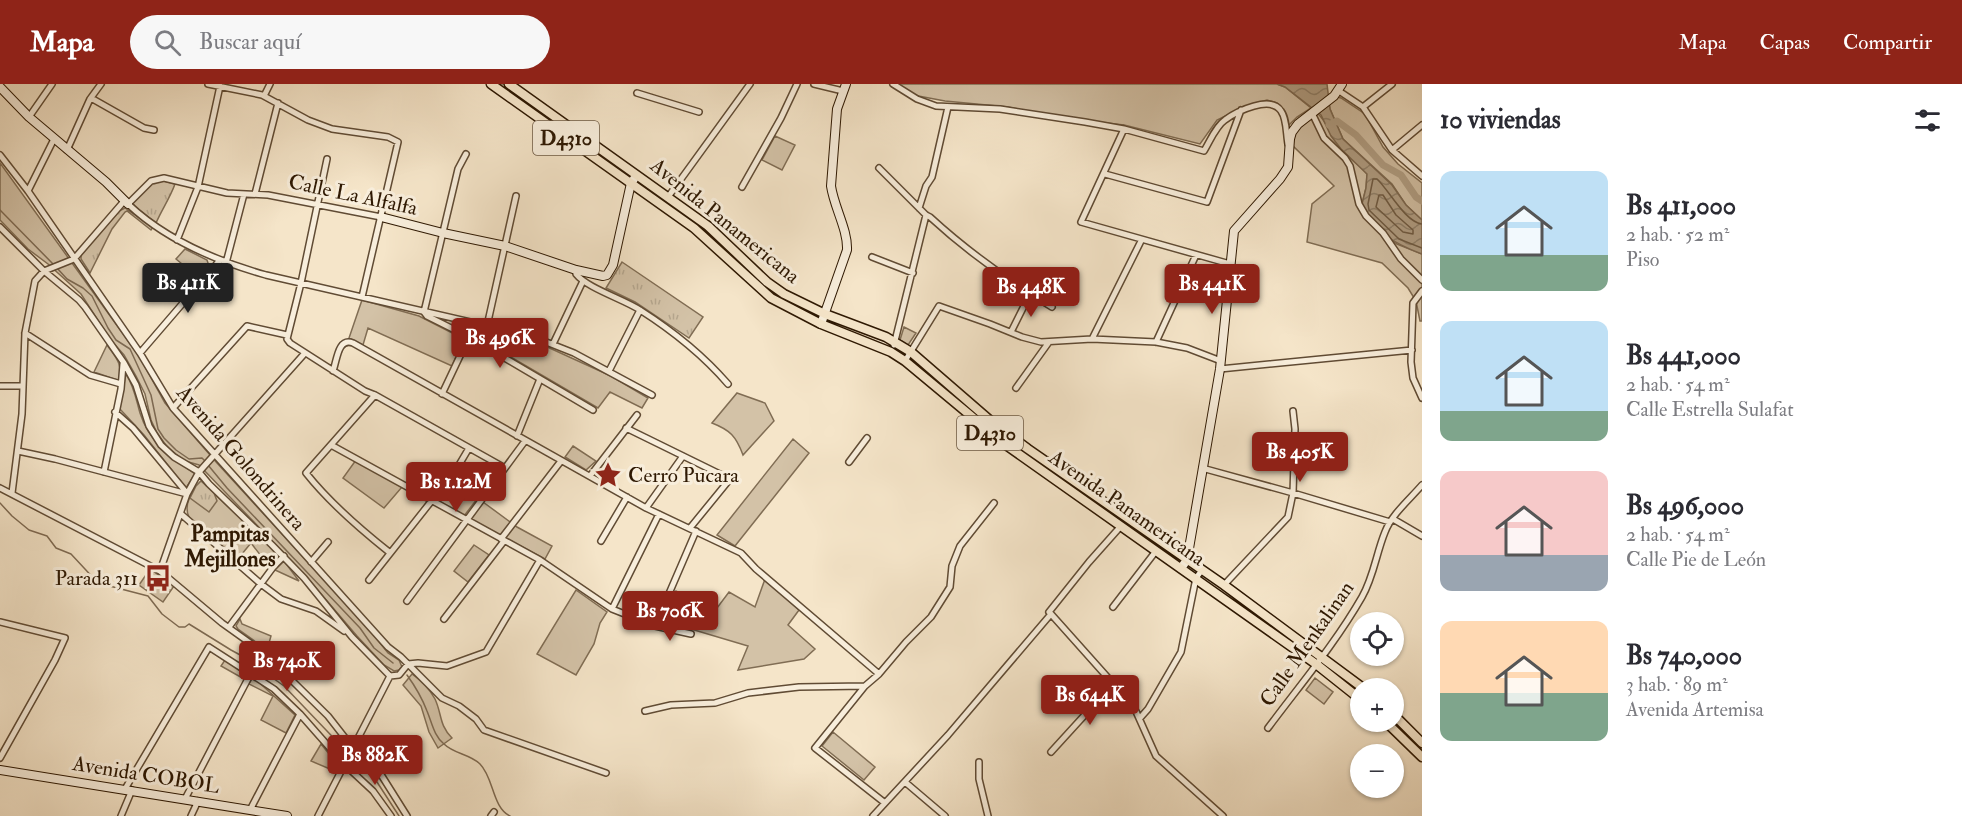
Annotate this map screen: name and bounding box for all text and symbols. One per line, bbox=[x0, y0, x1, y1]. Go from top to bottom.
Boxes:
search box bbox=[130, 15, 550, 69]
text: Mapa bbox=[30, 25, 94, 60]
icon: search bbox=[151, 26, 184, 59]
text: Buscar aquí bbox=[199, 28, 301, 56]
text: Mapa bbox=[1679, 29, 1727, 56]
text: Capas bbox=[1760, 29, 1810, 56]
text: Compartir bbox=[1843, 29, 1932, 56]
text: 10 viviendas bbox=[1440, 104, 1561, 136]
icon: filters bbox=[1911, 104, 1944, 137]
road number: D4310 bbox=[533, 121, 599, 155]
street label: Avenida Panamericana bbox=[644, 152, 806, 290]
street label: Calle La Alfalfa bbox=[286, 168, 420, 222]
text: Bs 411,000 bbox=[1626, 190, 1736, 222]
icon: home bbox=[1488, 195, 1560, 267]
text: 2 hab. · 52 m² bbox=[1626, 222, 1729, 247]
text: Piso bbox=[1626, 247, 1659, 272]
pin: Bs 411K bbox=[133, 263, 243, 314]
pin: Bs 441K bbox=[1157, 264, 1267, 315]
pin: Bs 448K bbox=[976, 267, 1086, 318]
text: Bs 411K bbox=[156, 270, 220, 295]
text: Bs 441K bbox=[1179, 271, 1245, 296]
text: Bs 448K bbox=[996, 274, 1066, 299]
pin: Bs 496K bbox=[445, 318, 555, 369]
text: Bs 496K bbox=[465, 325, 535, 350]
text: Bs 441,000 bbox=[1626, 340, 1741, 372]
icon: home bbox=[1488, 345, 1560, 417]
text: 2 hab. · 54 m² bbox=[1626, 372, 1730, 397]
street label: Avenida Golondrinera bbox=[170, 379, 312, 536]
text: Calle Estrella Sulafat bbox=[1626, 397, 1794, 422]
road number: D4310 bbox=[957, 416, 1023, 450]
pin: Bs 405K bbox=[1245, 432, 1355, 483]
text: Bs 405K bbox=[1266, 439, 1334, 464]
street label: Avenida Panamericana bbox=[1043, 443, 1211, 572]
place icon: Cerro Pucara bbox=[593, 460, 623, 490]
pin: Bs 1.12M bbox=[394, 462, 518, 513]
place label: Cerro Pucara bbox=[628, 462, 739, 489]
text: Bs 1.12M bbox=[420, 469, 492, 494]
text: Bs 496,000 bbox=[1626, 490, 1744, 522]
icon: home bbox=[1488, 495, 1560, 567]
district label: Pampitas Mejillones bbox=[184, 520, 276, 573]
text: 2 hab. · 54 m² bbox=[1626, 522, 1730, 547]
text: Calle Pie de León bbox=[1626, 547, 1766, 572]
bus stop icon: Parada 311 bbox=[143, 563, 173, 593]
place label: Parada 311 bbox=[55, 565, 138, 592]
street label: Calle Menkalinan bbox=[1254, 576, 1360, 712]
pin: Bs 706K bbox=[615, 591, 725, 642]
text: Bs 706K bbox=[636, 598, 704, 623]
map controls bbox=[1350, 612, 1404, 798]
button: locate bbox=[1350, 612, 1404, 666]
text: Bs 740,000 bbox=[1626, 640, 1742, 672]
pin: Bs 740K bbox=[232, 641, 342, 692]
icon: home bbox=[1488, 645, 1560, 717]
text: Bs 740K bbox=[253, 648, 321, 673]
text: 3 hab. · 89 m² bbox=[1626, 672, 1728, 697]
pin: Bs 644K bbox=[1035, 675, 1145, 726]
button: + bbox=[1350, 678, 1404, 732]
text: Bs 644K bbox=[1055, 682, 1125, 707]
text: Avenida Artemisa bbox=[1626, 697, 1764, 722]
pin: Bs 882K bbox=[320, 735, 430, 786]
text: Bs 882K bbox=[341, 742, 409, 767]
button: − bbox=[1350, 744, 1404, 798]
street label: Avenida COBOL bbox=[70, 750, 221, 800]

